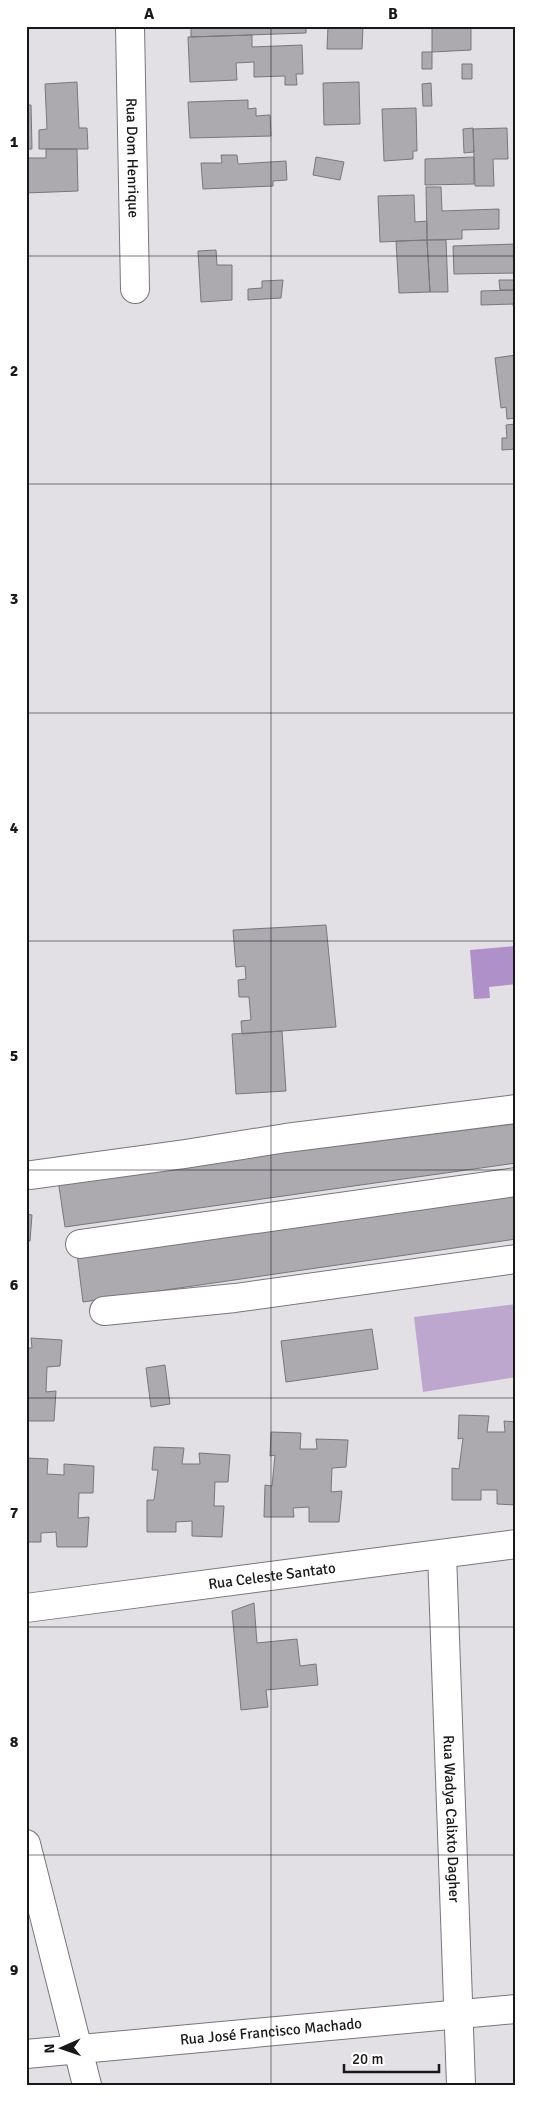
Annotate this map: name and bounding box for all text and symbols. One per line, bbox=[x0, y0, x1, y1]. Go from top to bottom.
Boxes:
text: A bbox=[144, 4, 155, 24]
text: B bbox=[388, 4, 398, 24]
street label: Rua Dom Henrique bbox=[122, 98, 143, 218]
text: 1 bbox=[10, 132, 19, 152]
text: 2 bbox=[10, 361, 18, 381]
text: 3 bbox=[10, 589, 18, 609]
text: 4 bbox=[10, 818, 19, 838]
text: 5 bbox=[10, 1046, 18, 1066]
text: 6 bbox=[10, 1275, 19, 1295]
text: 7 bbox=[10, 1503, 19, 1523]
street label: Rua Celeste Santato bbox=[207, 1559, 337, 1593]
text: 8 bbox=[10, 1732, 19, 1752]
street label: Rua Wadya Calixto Dagher bbox=[439, 1735, 463, 1903]
text: 9 bbox=[10, 1960, 19, 1980]
street label: Rua José Francisco Machado bbox=[179, 2014, 363, 2049]
north arrow bbox=[38, 2024, 88, 2074]
scale bar bbox=[344, 2041, 440, 2073]
text: N bbox=[41, 2043, 58, 2054]
text: 20 m bbox=[352, 2050, 383, 2068]

